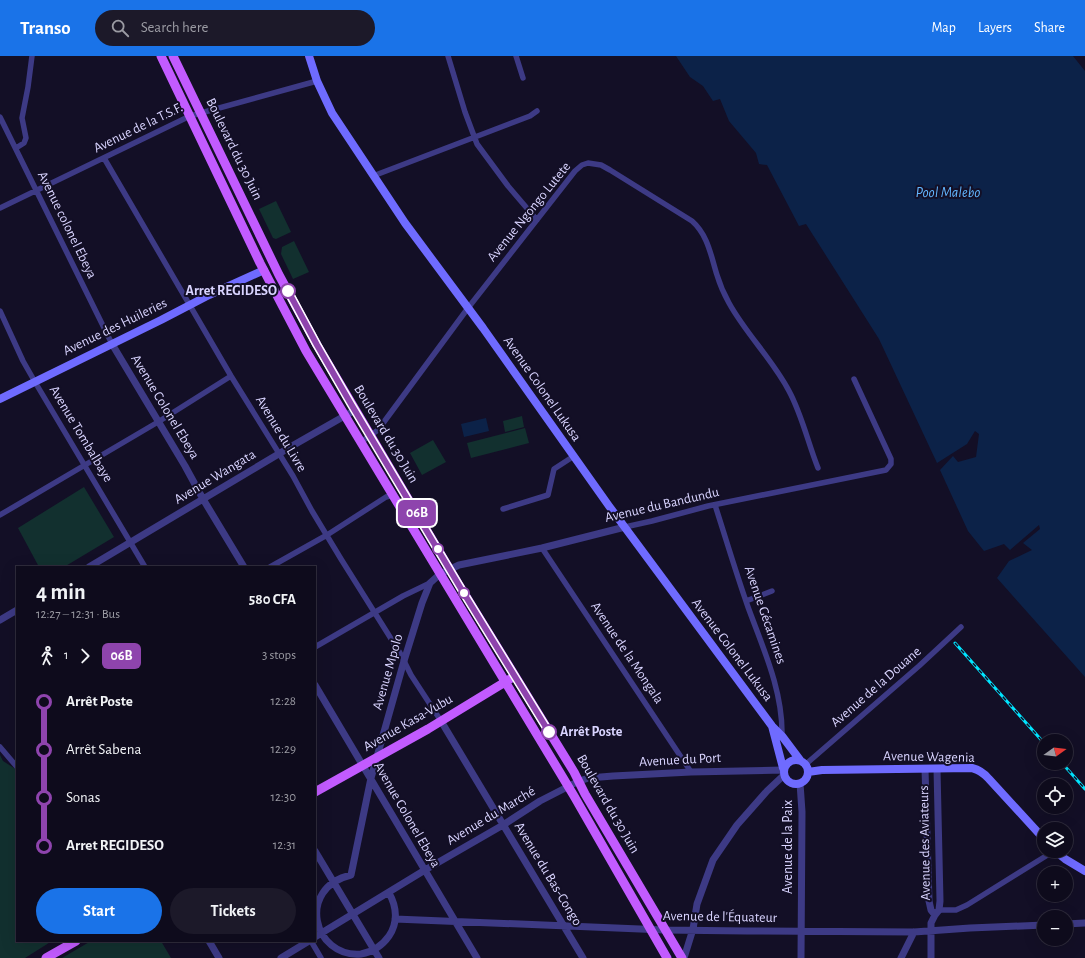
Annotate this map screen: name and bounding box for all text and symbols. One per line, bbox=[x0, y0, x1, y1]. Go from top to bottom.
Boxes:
search box bbox=[95, 10, 375, 46]
icon: search bbox=[109, 17, 131, 39]
text: Transo bbox=[20, 19, 71, 38]
text: Search here bbox=[141, 20, 208, 35]
text: Map bbox=[931, 21, 956, 35]
text: Layers bbox=[978, 21, 1012, 35]
text: Share bbox=[1034, 21, 1065, 35]
street label: Boulevard du 30 Juin bbox=[203, 96, 265, 202]
street label: Avenue de la T.S.F. bbox=[91, 100, 185, 156]
street label: Avenue Ngongo Lutete bbox=[485, 160, 573, 264]
street label: Avenue colonel Ebeya bbox=[35, 169, 99, 281]
water label: Pool Malebo bbox=[916, 185, 980, 200]
marker: Arret REGIDESO bbox=[280, 283, 296, 299]
place label: Arret REGIDESO bbox=[186, 284, 277, 298]
street label: Avenue des Huileries bbox=[61, 296, 169, 358]
street label: Avenue Colonel Lukusa bbox=[500, 334, 584, 445]
street label: Avenue Colonel Ebeya bbox=[128, 352, 202, 462]
street label: Avenue Tombalbaye bbox=[47, 383, 115, 485]
street label: Boulevard du 30 Juin bbox=[351, 383, 421, 485]
street label: Avenue du Livre bbox=[253, 394, 309, 474]
street label: Avenue Wangata bbox=[172, 447, 259, 507]
street label: Avenue du Bandundu bbox=[604, 485, 720, 525]
line badge: 06B bbox=[394, 500, 440, 526]
text: 06B bbox=[406, 506, 428, 520]
unlabelled marker bbox=[432, 543, 444, 555]
street label: Avenue Gécamines bbox=[742, 564, 788, 666]
text: 4 min bbox=[36, 581, 86, 603]
unlabelled marker bbox=[458, 587, 470, 599]
text: 580 CFA bbox=[249, 592, 296, 607]
street label: Avenue Colonel Lukusa bbox=[689, 596, 775, 704]
street label: Avenue de la Mongala bbox=[588, 600, 666, 707]
text: 12:27 – 12:31 · Bus bbox=[36, 608, 120, 621]
street label: Avenue Mpolo bbox=[370, 632, 406, 712]
street label: Avenue de la Douane bbox=[828, 644, 924, 730]
icon: walk bbox=[36, 645, 58, 667]
icon: forward bbox=[74, 645, 96, 667]
text: 1 bbox=[64, 649, 68, 662]
text: 06B bbox=[110, 649, 133, 663]
text: 3 stops bbox=[262, 649, 296, 662]
street label: Avenue Kasa-Vubu bbox=[361, 692, 455, 754]
text: Arrêt Poste bbox=[66, 694, 133, 709]
text: 12:28 bbox=[271, 695, 296, 708]
marker: Arrêt Poste bbox=[541, 724, 557, 740]
place label: Arrêt Poste bbox=[560, 725, 623, 739]
north arrow bbox=[1037, 734, 1073, 770]
map controls bbox=[1037, 734, 1073, 946]
text: Arrêt Sabena bbox=[66, 742, 141, 757]
text: 12:29 bbox=[271, 743, 296, 756]
street label: Avenue Wagenia bbox=[883, 749, 975, 765]
street label: Avenue du Port bbox=[639, 751, 722, 769]
street label: Boulevard du 30 Juin bbox=[574, 752, 642, 856]
street label: Avenue Colonel Ebeya bbox=[371, 760, 443, 871]
button: locate bbox=[1037, 778, 1073, 814]
street label: Avenue du Marché bbox=[444, 784, 538, 848]
street label: Avenue des Aviateurs bbox=[917, 785, 933, 901]
text: Sonas bbox=[66, 790, 100, 805]
text: 12:30 bbox=[270, 791, 296, 804]
street label: Avenue de la Paix bbox=[781, 800, 795, 894]
street label: Avenue du Bas-Congo bbox=[512, 820, 584, 928]
button: layers bbox=[1037, 822, 1073, 858]
text: Arret REGIDESO bbox=[66, 838, 164, 853]
text: 12:31 bbox=[273, 839, 296, 852]
button: + bbox=[1037, 866, 1073, 902]
button: Start bbox=[36, 888, 162, 934]
button: Tickets bbox=[170, 888, 296, 934]
street label: Avenue de l'Équateur bbox=[663, 906, 778, 925]
button: − bbox=[1037, 910, 1073, 946]

